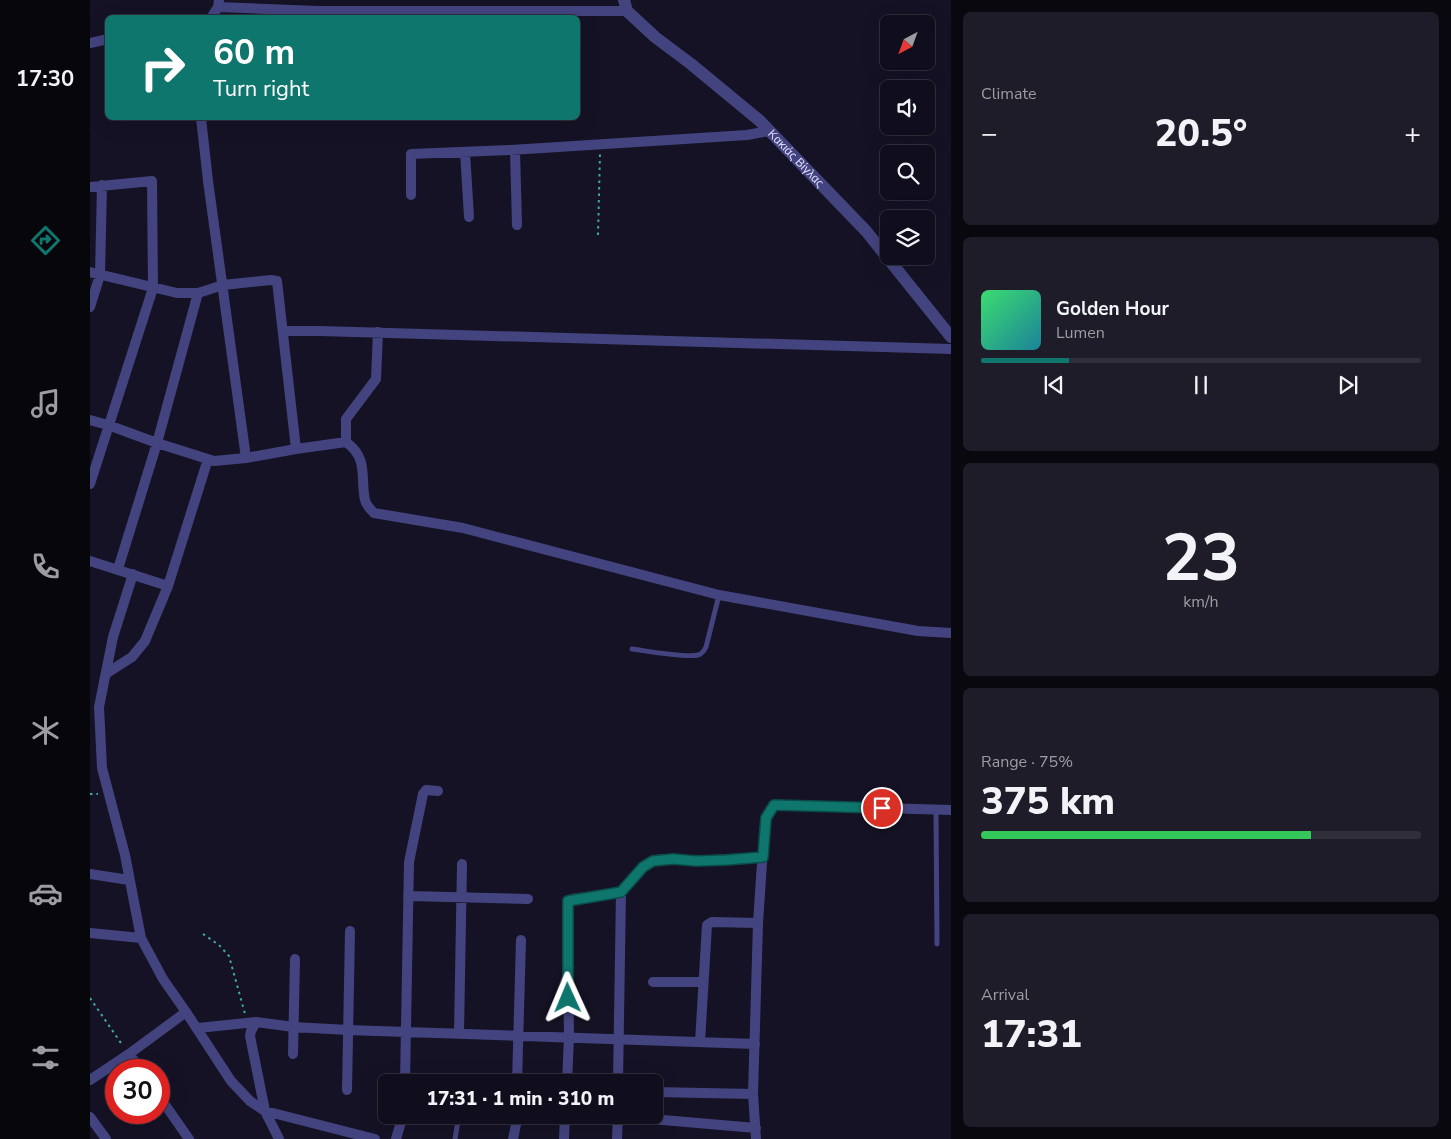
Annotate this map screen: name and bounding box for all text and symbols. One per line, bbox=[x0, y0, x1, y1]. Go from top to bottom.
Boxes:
north arrow bbox=[880, 15, 935, 70]
map controls bbox=[880, 15, 935, 265]
text: 60 m bbox=[213, 29, 295, 76]
icon: right bbox=[130, 35, 195, 100]
text: 17:30 bbox=[16, 64, 74, 94]
text: Turn right bbox=[213, 74, 309, 104]
button: sound bbox=[880, 80, 935, 135]
text: Climate bbox=[981, 83, 1036, 105]
text: 20.5° bbox=[1155, 108, 1247, 159]
text: − bbox=[981, 115, 998, 153]
text: + bbox=[1404, 115, 1421, 153]
street label: Κακιάς Βίγλας bbox=[764, 126, 828, 191]
button: search bbox=[880, 145, 935, 200]
button: layers bbox=[880, 210, 935, 265]
icon: directions bbox=[28, 223, 63, 258]
text: Golden Hour bbox=[1056, 296, 1169, 322]
text: Lumen bbox=[1056, 322, 1105, 344]
icon: previous bbox=[1040, 371, 1068, 399]
icon: pause bbox=[1187, 371, 1215, 399]
icon: next bbox=[1334, 371, 1362, 399]
icon: music bbox=[28, 386, 63, 421]
text: 23 bbox=[1162, 514, 1240, 603]
icon: phone bbox=[28, 549, 63, 584]
text: km/h bbox=[1183, 591, 1219, 613]
icon: climate bbox=[28, 713, 63, 748]
text: Range · 75% bbox=[981, 751, 1073, 773]
text: 375 km bbox=[981, 776, 1115, 827]
pin bbox=[861, 787, 903, 829]
icon: arrive bbox=[868, 794, 896, 822]
icon: car bbox=[28, 876, 63, 911]
position arrow bbox=[541, 971, 593, 1023]
text: Arrival bbox=[981, 984, 1029, 1006]
text: 17:31 bbox=[981, 1009, 1082, 1060]
icon: filters bbox=[28, 1040, 63, 1075]
speed limit sign: 30 bbox=[105, 1059, 170, 1124]
text: 17:31 · 1 min · 310 m bbox=[427, 1086, 614, 1112]

